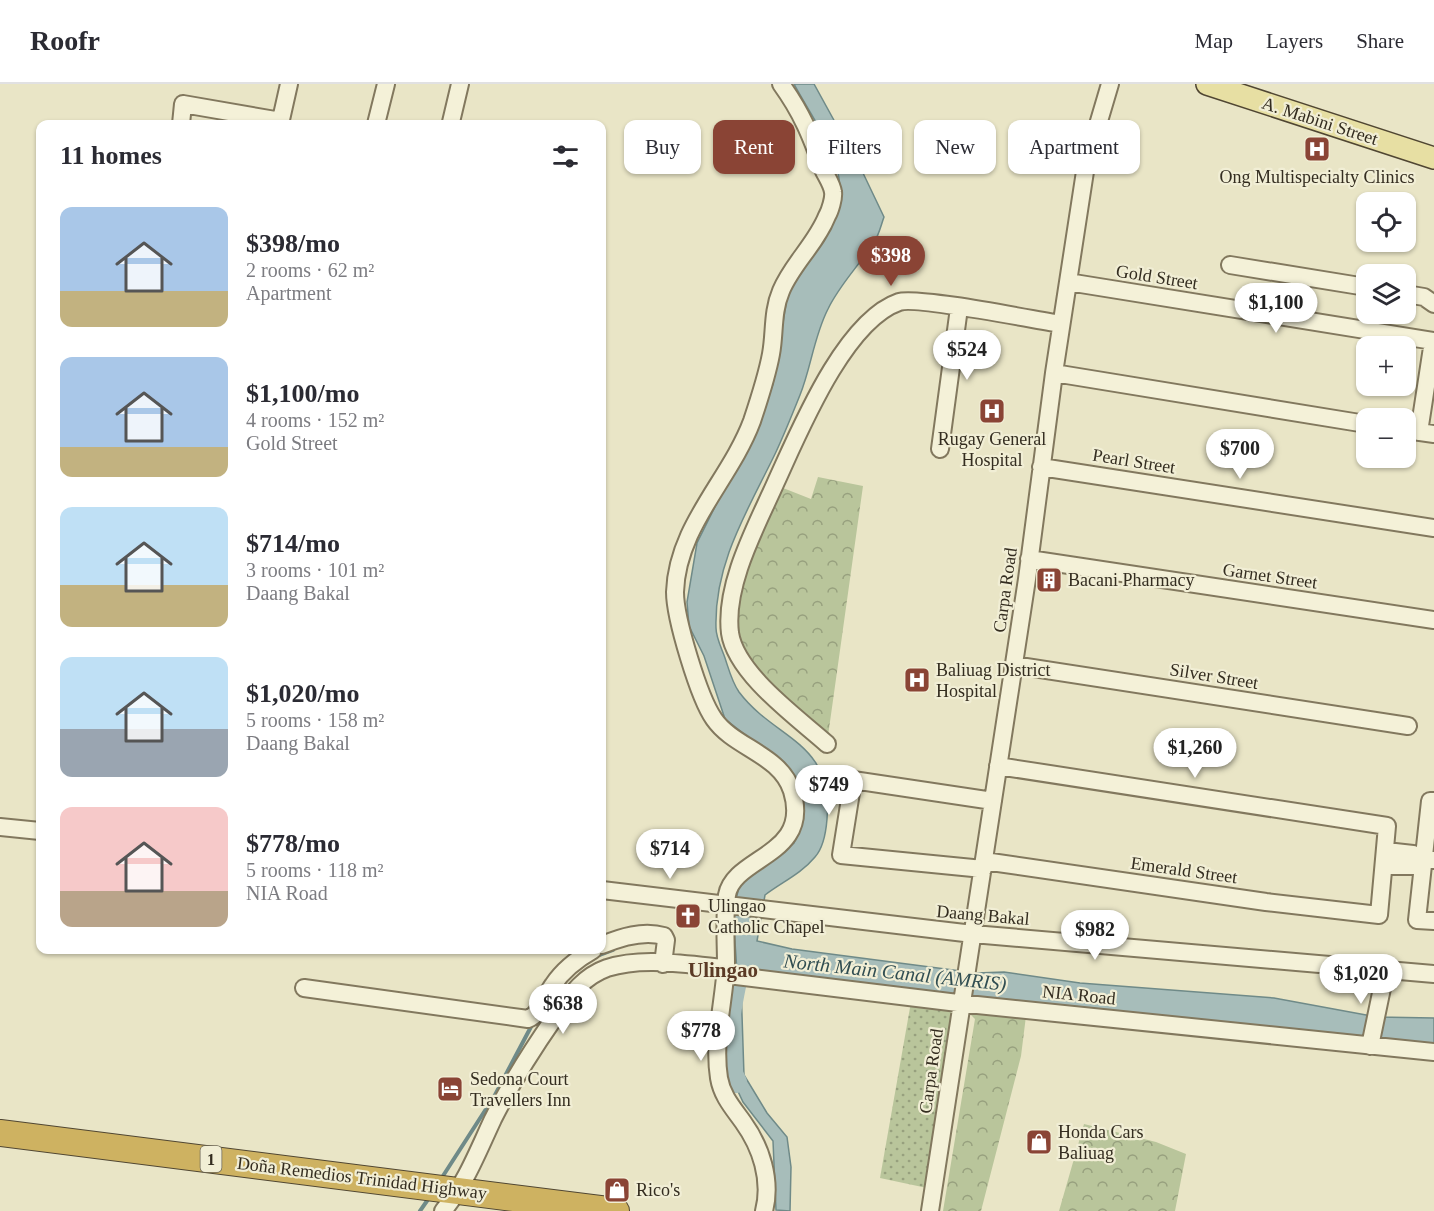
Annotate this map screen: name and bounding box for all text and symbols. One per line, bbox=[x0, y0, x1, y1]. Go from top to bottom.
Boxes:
text: Roofr bbox=[30, 25, 100, 56]
text: Map bbox=[1195, 29, 1233, 53]
text: Layers bbox=[1266, 29, 1323, 53]
text: Share bbox=[1356, 29, 1404, 53]
street label: A. Mabini Street bbox=[1260, 93, 1380, 149]
chip: Buy bbox=[624, 120, 701, 174]
chip: Rent bbox=[713, 120, 795, 174]
chip: Filters bbox=[807, 120, 902, 174]
chip: New bbox=[914, 120, 996, 174]
chip: Apartment bbox=[1008, 120, 1140, 174]
hospital icon: Ong Multispecialty Clinics bbox=[1302, 134, 1332, 164]
icon: filters bbox=[549, 140, 582, 173]
text: 11 homes bbox=[60, 141, 162, 170]
place label: Ong Multispecialty Clinics bbox=[1220, 167, 1415, 187]
map controls bbox=[1356, 192, 1416, 468]
button: locate bbox=[1356, 192, 1416, 252]
text: $398/mo bbox=[246, 229, 340, 258]
icon: home bbox=[108, 231, 180, 303]
pin: $398 bbox=[855, 236, 927, 287]
text: $398 bbox=[871, 244, 911, 266]
text: 2 rooms · 62 m² bbox=[246, 259, 374, 281]
street label: Gold Street bbox=[1115, 261, 1199, 293]
button: layers bbox=[1356, 264, 1416, 324]
text: Apartment bbox=[246, 282, 332, 304]
pin: $1,100 bbox=[1227, 283, 1325, 334]
text: $1,100 bbox=[1249, 291, 1304, 313]
pin: $524 bbox=[931, 330, 1003, 381]
button: + bbox=[1356, 336, 1416, 396]
text: $524 bbox=[947, 338, 987, 360]
text: $1,100/mo bbox=[246, 379, 359, 408]
icon: home bbox=[108, 381, 180, 453]
hospital icon: Rugay General Hospital bbox=[977, 396, 1007, 426]
button: − bbox=[1356, 408, 1416, 468]
text: 4 rooms · 152 m² bbox=[246, 409, 384, 431]
place label: Rugay General Hospital bbox=[938, 429, 1046, 470]
pin: $700 bbox=[1204, 429, 1276, 480]
text: Gold Street bbox=[246, 432, 338, 454]
text: $700 bbox=[1220, 437, 1260, 459]
street label: Pearl Street bbox=[1091, 445, 1177, 477]
text: $714/mo bbox=[246, 529, 340, 558]
icon: home bbox=[108, 531, 180, 603]
street label: Carpa Road bbox=[989, 546, 1021, 634]
text: 3 rooms · 101 m² bbox=[246, 559, 384, 581]
street label: Garnet Street bbox=[1221, 559, 1319, 593]
building icon: Bacani Pharmacy bbox=[1034, 565, 1064, 595]
place label: Bacani Pharmacy bbox=[1068, 570, 1194, 590]
text: Daang Bakal bbox=[246, 582, 350, 604]
street label: Silver Street bbox=[1168, 659, 1260, 693]
place label: Baliuag District Hospital bbox=[936, 660, 1050, 701]
hospital icon: Baliuag District Hospital bbox=[902, 665, 932, 695]
text: $1,020/mo bbox=[246, 679, 359, 708]
icon: home bbox=[108, 681, 180, 753]
text: 5 rooms · 158 m² bbox=[246, 709, 384, 731]
pin: $1,260 bbox=[1146, 728, 1244, 779]
text: Daang Bakal bbox=[246, 732, 350, 754]
text: $1,260 bbox=[1168, 736, 1223, 758]
pin: $749 bbox=[793, 765, 865, 816]
text: $749 bbox=[809, 773, 849, 795]
text: $778/mo bbox=[246, 829, 340, 858]
pin: $714 bbox=[634, 829, 706, 880]
icon: home bbox=[108, 831, 180, 903]
text: $714 bbox=[650, 837, 690, 859]
street label: Emerald Street bbox=[1129, 853, 1239, 887]
text: 5 rooms · 118 m² bbox=[246, 859, 383, 881]
text: NIA Road bbox=[246, 882, 328, 904]
place label: Ulingao Catholic Chapel bbox=[708, 896, 824, 937]
church icon: Ulingao Catholic Chapel bbox=[673, 901, 703, 931]
street label: Daang Bakal bbox=[936, 901, 1030, 929]
pin: $982 bbox=[1059, 910, 1131, 961]
text: $982 bbox=[1075, 918, 1115, 940]
water label: North Main Canal (AMRIS) bbox=[781, 949, 1008, 996]
pin: $1,020 bbox=[1312, 954, 1410, 1005]
district label: Ulingao bbox=[688, 958, 758, 982]
text: $1,020 bbox=[1334, 962, 1389, 984]
street label: NIA Road bbox=[1041, 981, 1117, 1009]
pin: $638 bbox=[527, 984, 599, 1035]
text: $638 bbox=[543, 992, 583, 1014]
pin: $778 bbox=[665, 1011, 737, 1062]
text: $778 bbox=[681, 1019, 721, 1041]
street label: Carpa Road bbox=[915, 1027, 947, 1115]
place label: Sedona Court Travellers Inn bbox=[470, 1069, 571, 1110]
hotel icon: Sedona Court Travellers Inn bbox=[435, 1074, 465, 1104]
place label: Honda Cars Baliuag bbox=[1058, 1122, 1143, 1163]
shop icon: Honda Cars Baliuag bbox=[1024, 1127, 1054, 1157]
road number: 1 bbox=[200, 1146, 222, 1172]
street label: Doña Remedios Trinidad Highway bbox=[236, 1153, 488, 1203]
shop icon: Rico's bbox=[602, 1175, 632, 1205]
place label: Rico's bbox=[636, 1180, 680, 1200]

